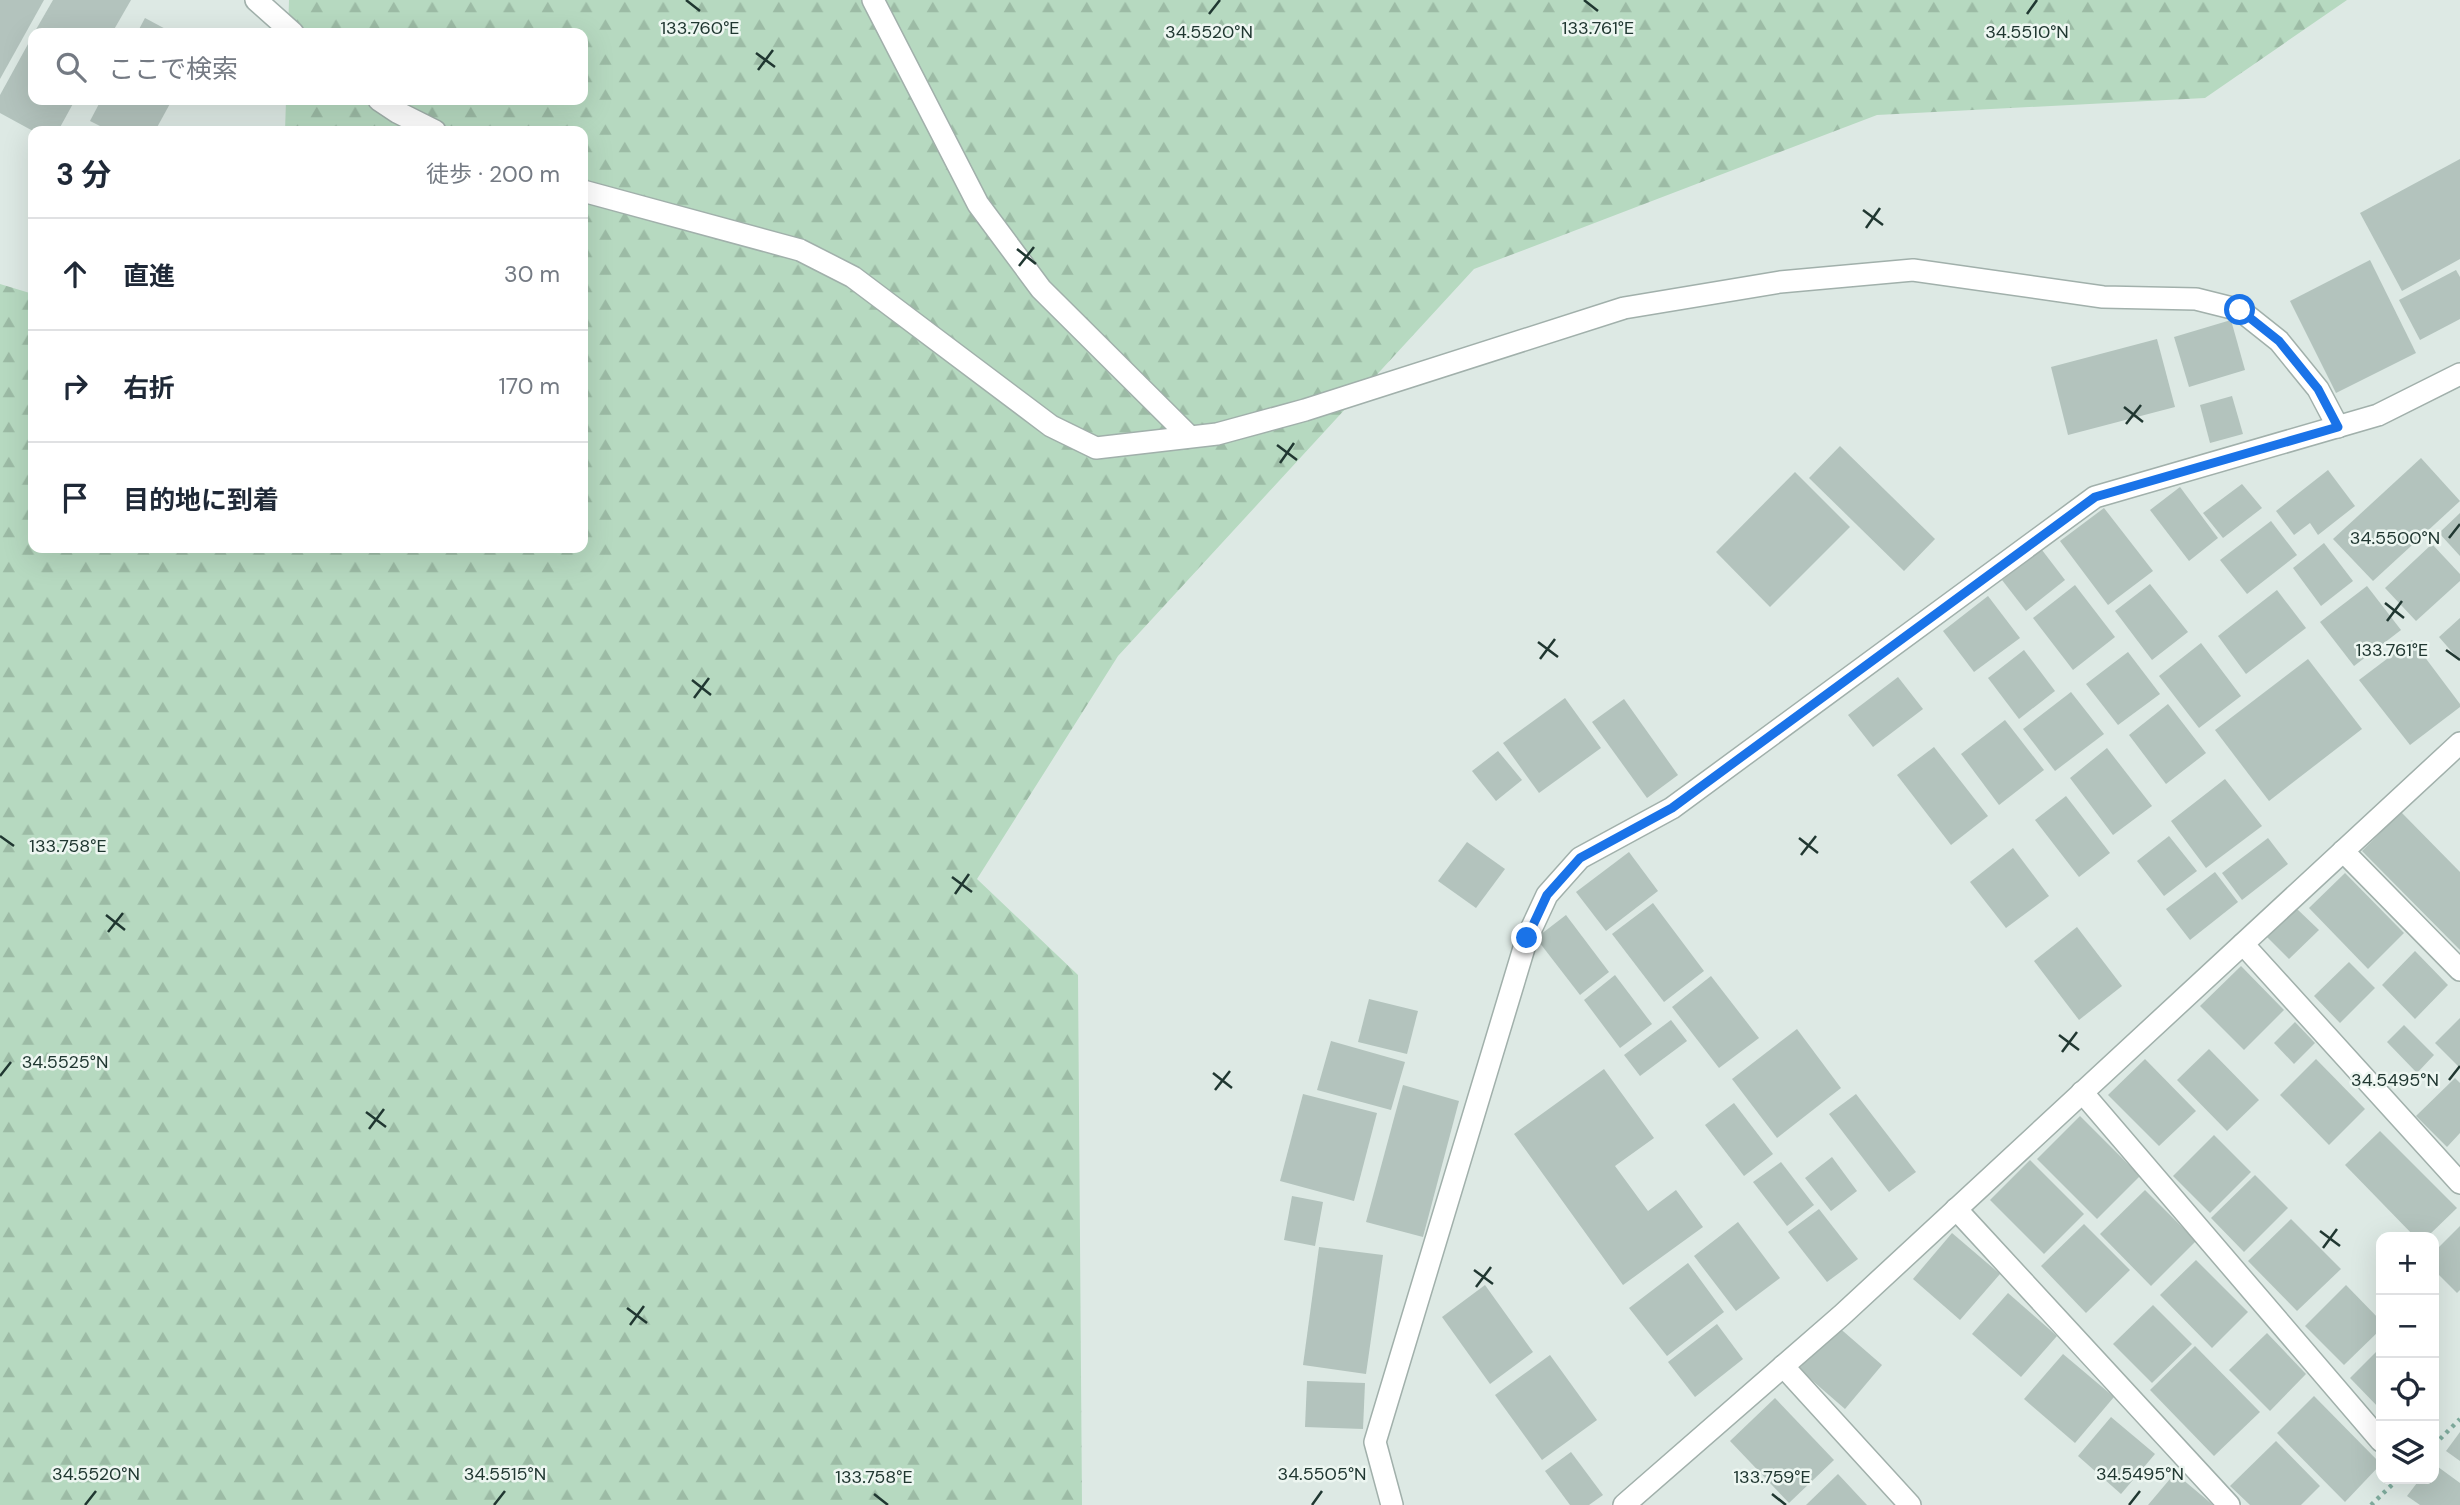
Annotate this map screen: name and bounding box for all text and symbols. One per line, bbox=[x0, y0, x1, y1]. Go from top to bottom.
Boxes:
text: 133.760°E bbox=[660, 16, 740, 40]
text: 133.761°E bbox=[1562, 16, 1634, 40]
text: 34.5520°N bbox=[1165, 20, 1253, 44]
text: 34.5510°N bbox=[1985, 20, 2069, 44]
search box bbox=[28, 28, 588, 105]
icon: search bbox=[52, 48, 90, 86]
text: ここで検索 bbox=[108, 52, 238, 86]
text: 3 分 bbox=[56, 155, 111, 194]
text: 徒歩 · 200 m bbox=[426, 159, 560, 189]
icon: ahead bbox=[56, 255, 94, 293]
text: 直進 bbox=[123, 259, 175, 293]
text: 30 m bbox=[504, 259, 560, 289]
route start bbox=[2224, 294, 2255, 325]
icon: right bbox=[56, 367, 94, 405]
text: 右折 bbox=[123, 371, 175, 405]
text: 170 m bbox=[499, 371, 560, 401]
icon: arrive bbox=[56, 479, 94, 517]
text: 目的地に到着 bbox=[123, 483, 279, 517]
text: 34.5500°N bbox=[2350, 526, 2440, 550]
text: 133.761°E bbox=[2356, 638, 2428, 662]
text: 133.758°E bbox=[29, 834, 107, 858]
route end bbox=[1511, 922, 1542, 953]
text: 34.5525°N bbox=[22, 1050, 108, 1074]
text: 34.5495°N bbox=[2351, 1068, 2439, 1092]
map controls bbox=[2376, 1232, 2439, 1484]
button: + bbox=[2376, 1232, 2439, 1295]
button: − bbox=[2376, 1295, 2439, 1358]
button: locate bbox=[2376, 1358, 2439, 1421]
button: layers bbox=[2376, 1421, 2439, 1484]
text: 34.5520°N bbox=[52, 1462, 140, 1486]
text: 34.5515°N bbox=[464, 1462, 546, 1486]
text: 34.5505°N bbox=[1278, 1462, 1367, 1486]
text: 34.5495°N bbox=[2096, 1462, 2184, 1486]
text: 133.758°E bbox=[835, 1465, 913, 1489]
text: 133.759°E bbox=[1733, 1465, 1811, 1489]

